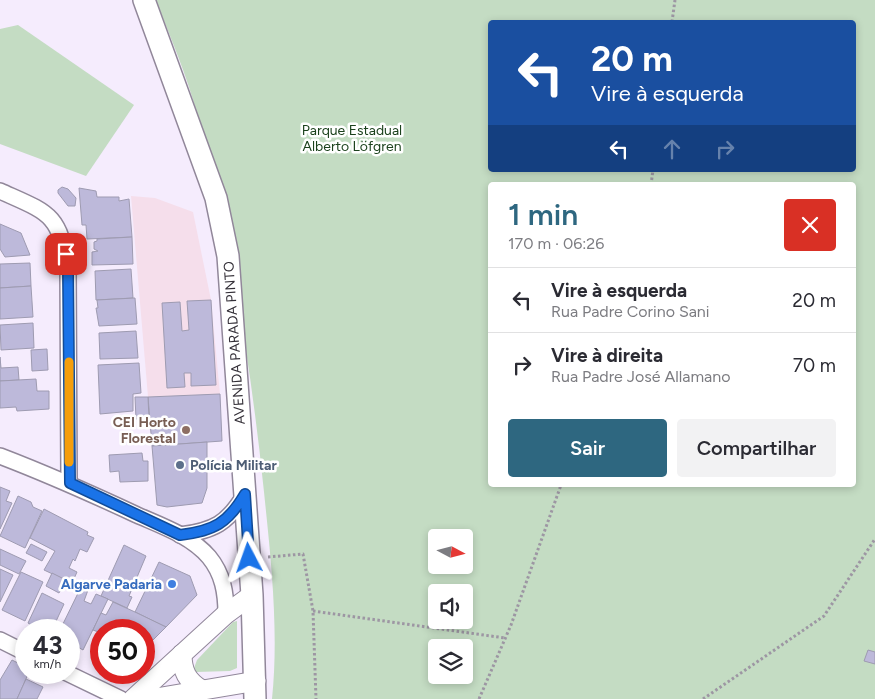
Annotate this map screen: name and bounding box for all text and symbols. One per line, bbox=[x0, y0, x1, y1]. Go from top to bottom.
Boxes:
text: 20 m bbox=[591, 38, 673, 80]
icon: left bbox=[508, 40, 573, 105]
text: Vire à esquerda bbox=[591, 80, 744, 107]
park label: Parque Estadual Alberto Löfgren bbox=[302, 122, 402, 155]
icon: left bbox=[605, 135, 633, 163]
icon: ahead bbox=[658, 135, 686, 163]
icon: right bbox=[711, 135, 739, 163]
text: 1 min bbox=[508, 196, 578, 233]
button: close bbox=[784, 199, 836, 251]
pin bbox=[45, 233, 87, 275]
text: 170 m · 06:26 bbox=[508, 234, 604, 253]
icon: arrive bbox=[52, 240, 80, 268]
street label: AVENIDA PARADA PINTO bbox=[220, 261, 249, 425]
text: Vire à esquerda bbox=[551, 279, 687, 302]
icon: left bbox=[508, 286, 536, 314]
text: 20 m bbox=[792, 289, 836, 312]
text: Rua Padre Corino Sani bbox=[551, 302, 710, 321]
text: Vire à direita bbox=[551, 344, 663, 367]
icon: right bbox=[508, 351, 536, 379]
text: 70 m bbox=[793, 354, 836, 377]
text: Rua Padre José Allamano bbox=[551, 367, 731, 386]
place label: CEI Horto Florestal bbox=[113, 414, 176, 447]
button: Sair bbox=[508, 419, 667, 477]
button: Compartilhar bbox=[677, 419, 836, 477]
marker: CEI Horto Florestal bbox=[180, 424, 192, 436]
place label: Polícia Militar bbox=[190, 457, 277, 474]
marker: Polícia Militar bbox=[174, 459, 186, 471]
north arrow bbox=[428, 529, 472, 574]
map controls bbox=[428, 529, 473, 684]
position arrow bbox=[222, 531, 274, 583]
place label: Algarve Padaria bbox=[61, 576, 162, 593]
marker: Algarve Padaria bbox=[166, 578, 178, 590]
button: sound bbox=[428, 584, 473, 629]
speed limit sign: 50 bbox=[90, 619, 155, 684]
text: 43 bbox=[33, 630, 62, 660]
button: layers bbox=[428, 639, 473, 684]
text: km/h bbox=[34, 657, 61, 671]

